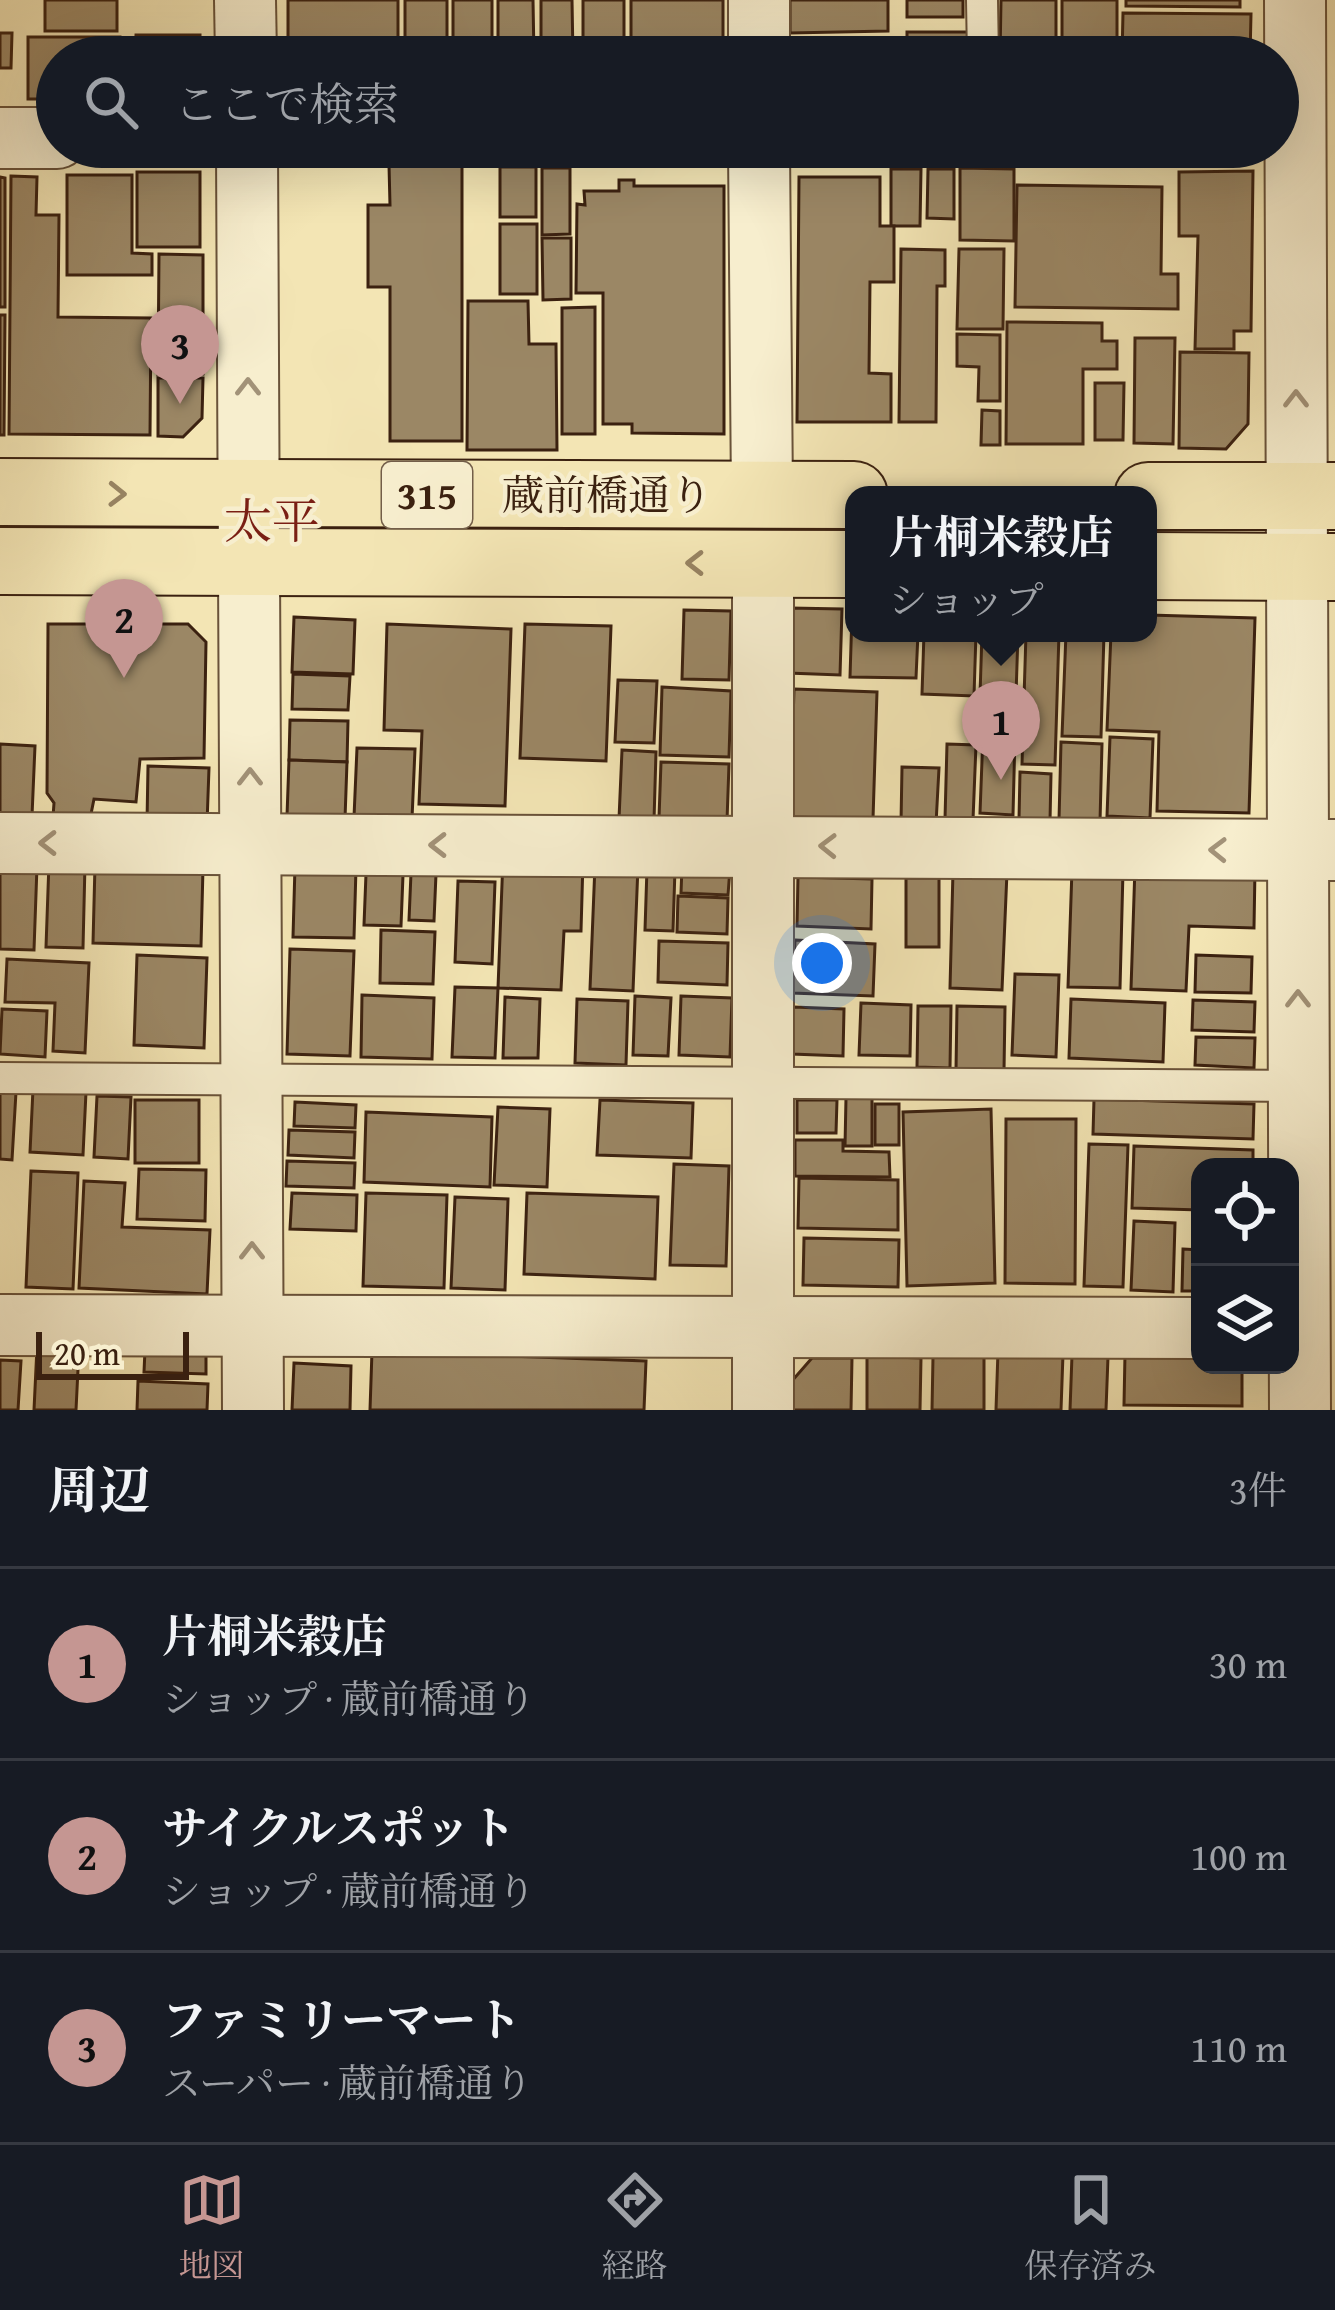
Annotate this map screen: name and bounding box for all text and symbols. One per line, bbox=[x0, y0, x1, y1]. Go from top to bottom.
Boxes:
search box bbox=[36, 36, 1299, 168]
icon: search bbox=[78, 69, 144, 135]
text: ここで検索 bbox=[174, 71, 399, 136]
pin: 3 bbox=[141, 305, 219, 404]
one-way arrow bbox=[235, 377, 261, 395]
one-way arrow bbox=[1283, 389, 1309, 407]
road number: 315 bbox=[382, 462, 472, 528]
street label: 蔵前橋通り bbox=[502, 464, 712, 525]
one-way arrow bbox=[109, 481, 127, 507]
district label: 太平 bbox=[224, 485, 320, 556]
popup bbox=[845, 486, 1157, 642]
text: 片桐米穀店 bbox=[888, 504, 1114, 569]
one-way arrow bbox=[685, 550, 704, 576]
text: ショップ bbox=[888, 571, 1044, 628]
pin: 2 bbox=[85, 579, 163, 678]
pin: 1 bbox=[962, 681, 1040, 780]
one-way arrow bbox=[237, 767, 263, 785]
one-way arrow bbox=[38, 831, 57, 857]
one-way arrow bbox=[428, 832, 446, 858]
one-way arrow bbox=[818, 833, 837, 859]
one-way arrow bbox=[1208, 837, 1226, 863]
your location bbox=[792, 933, 852, 993]
one-way arrow bbox=[1285, 989, 1311, 1007]
map controls bbox=[1191, 1158, 1299, 1374]
button: locate bbox=[1191, 1158, 1299, 1266]
one-way arrow bbox=[239, 1241, 265, 1259]
button: layers bbox=[1191, 1266, 1299, 1374]
scale bar bbox=[36, 1326, 189, 1379]
text: 20 m bbox=[54, 1329, 120, 1377]
text: 周辺 bbox=[48, 1452, 150, 1527]
text: 3件 bbox=[1229, 1461, 1287, 1518]
text: 片桐米穀店 bbox=[162, 1603, 387, 1668]
text: 1 bbox=[77, 1635, 97, 1692]
text: 30 m bbox=[1209, 1635, 1287, 1692]
text: ショップ · 蔵前橋通り bbox=[162, 1670, 536, 1727]
text: サイクルスポット bbox=[162, 1795, 515, 1860]
text: 2 bbox=[77, 1827, 97, 1884]
text: 100 m bbox=[1190, 1827, 1287, 1884]
text: ショップ · 蔵前橋通り bbox=[162, 1862, 536, 1919]
text: ファミリーマート bbox=[162, 1987, 521, 2052]
text: 3 bbox=[77, 2019, 97, 2076]
text: 110 m bbox=[1190, 2019, 1287, 2076]
text: スーパー · 蔵前橋通り bbox=[162, 2054, 533, 2111]
tab: 地図 bbox=[179, 2167, 245, 2289]
tab: 経路 bbox=[602, 2167, 668, 2289]
tab: 保存済み bbox=[1025, 2167, 1157, 2289]

